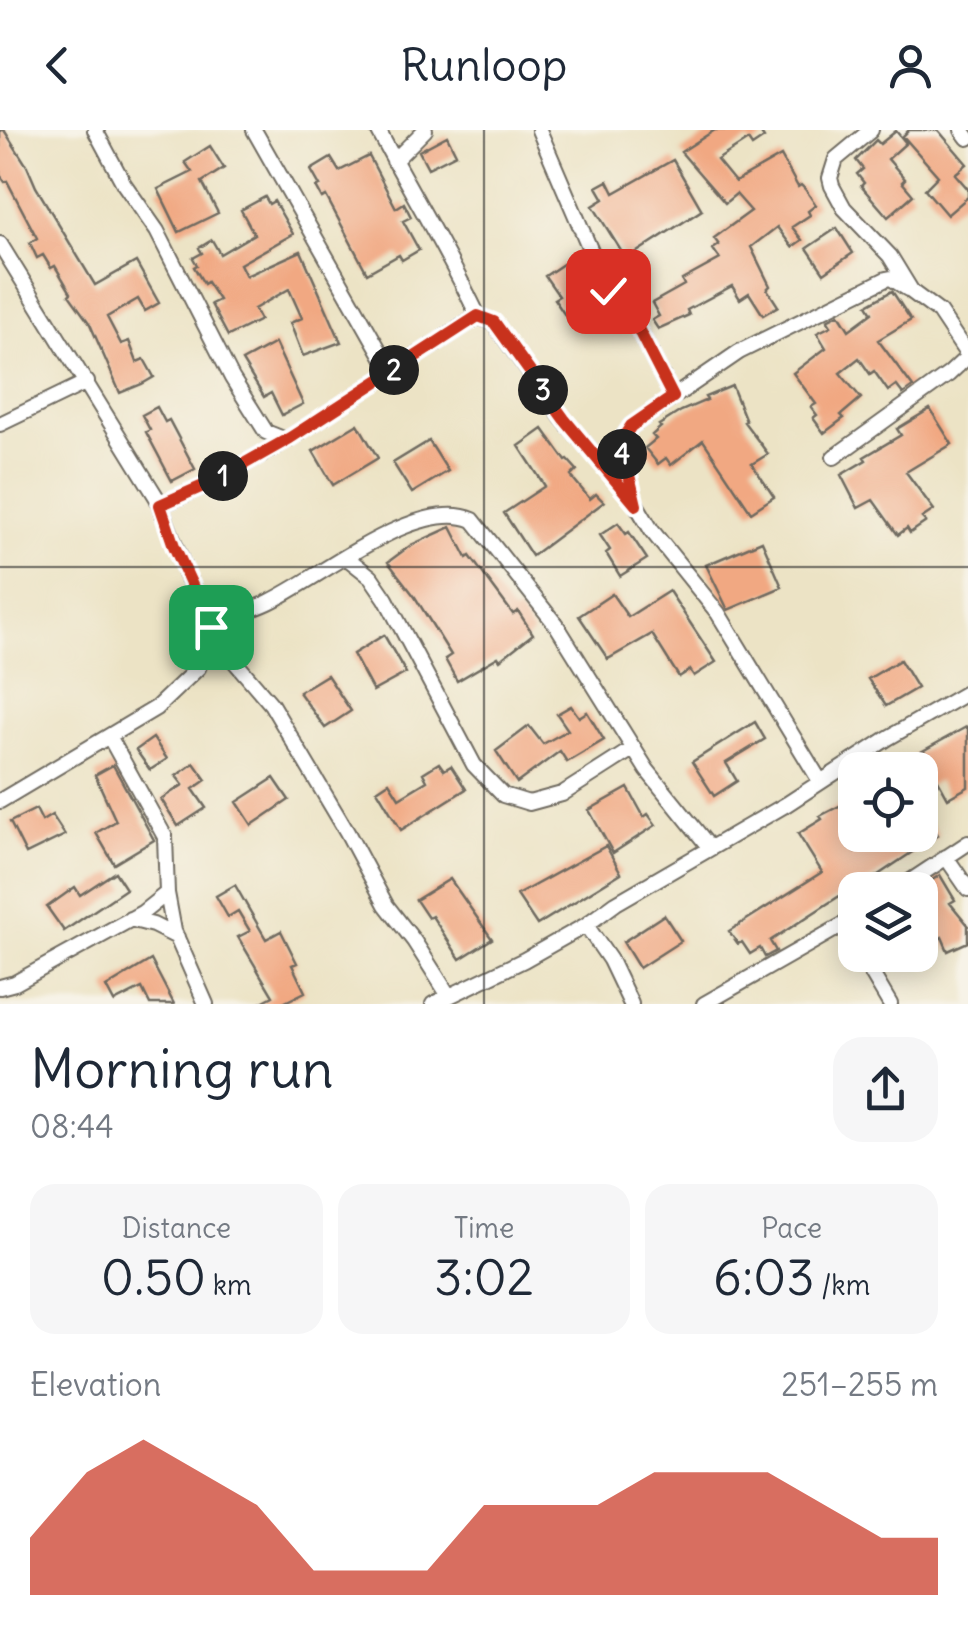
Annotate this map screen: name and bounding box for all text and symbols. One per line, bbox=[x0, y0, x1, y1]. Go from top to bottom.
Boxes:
text: Runloop bbox=[401, 37, 568, 93]
icon: back bbox=[30, 38, 85, 93]
icon: person bbox=[883, 38, 938, 93]
pin bbox=[566, 249, 651, 334]
icon: check bbox=[581, 264, 636, 319]
pin: 2 bbox=[369, 345, 419, 395]
text: 2 bbox=[386, 352, 402, 388]
pin: 3 bbox=[518, 365, 568, 415]
text: 3 bbox=[535, 372, 551, 408]
pin: 4 bbox=[597, 429, 647, 479]
text: 4 bbox=[614, 436, 630, 472]
pin: 1 bbox=[198, 451, 248, 501]
text: 1 bbox=[217, 458, 229, 494]
pin bbox=[169, 585, 254, 670]
icon: arrive bbox=[184, 600, 239, 655]
map controls bbox=[838, 752, 938, 972]
button: locate bbox=[838, 752, 938, 852]
button: layers bbox=[838, 872, 938, 972]
text: Morning run bbox=[30, 1034, 334, 1103]
button: share bbox=[833, 1037, 938, 1142]
text: 08:44 bbox=[30, 1106, 114, 1147]
text: Distance bbox=[122, 1210, 231, 1246]
text: Time bbox=[454, 1210, 514, 1246]
text: Pace bbox=[761, 1210, 822, 1246]
text: 0.50 bbox=[101, 1246, 206, 1309]
text: 3:02 bbox=[434, 1246, 534, 1309]
text: 6:03 bbox=[713, 1246, 815, 1309]
text: km bbox=[206, 1267, 252, 1303]
text: /km bbox=[815, 1267, 870, 1303]
text: Elevation bbox=[30, 1364, 161, 1405]
text: 251–255 m bbox=[781, 1364, 938, 1405]

